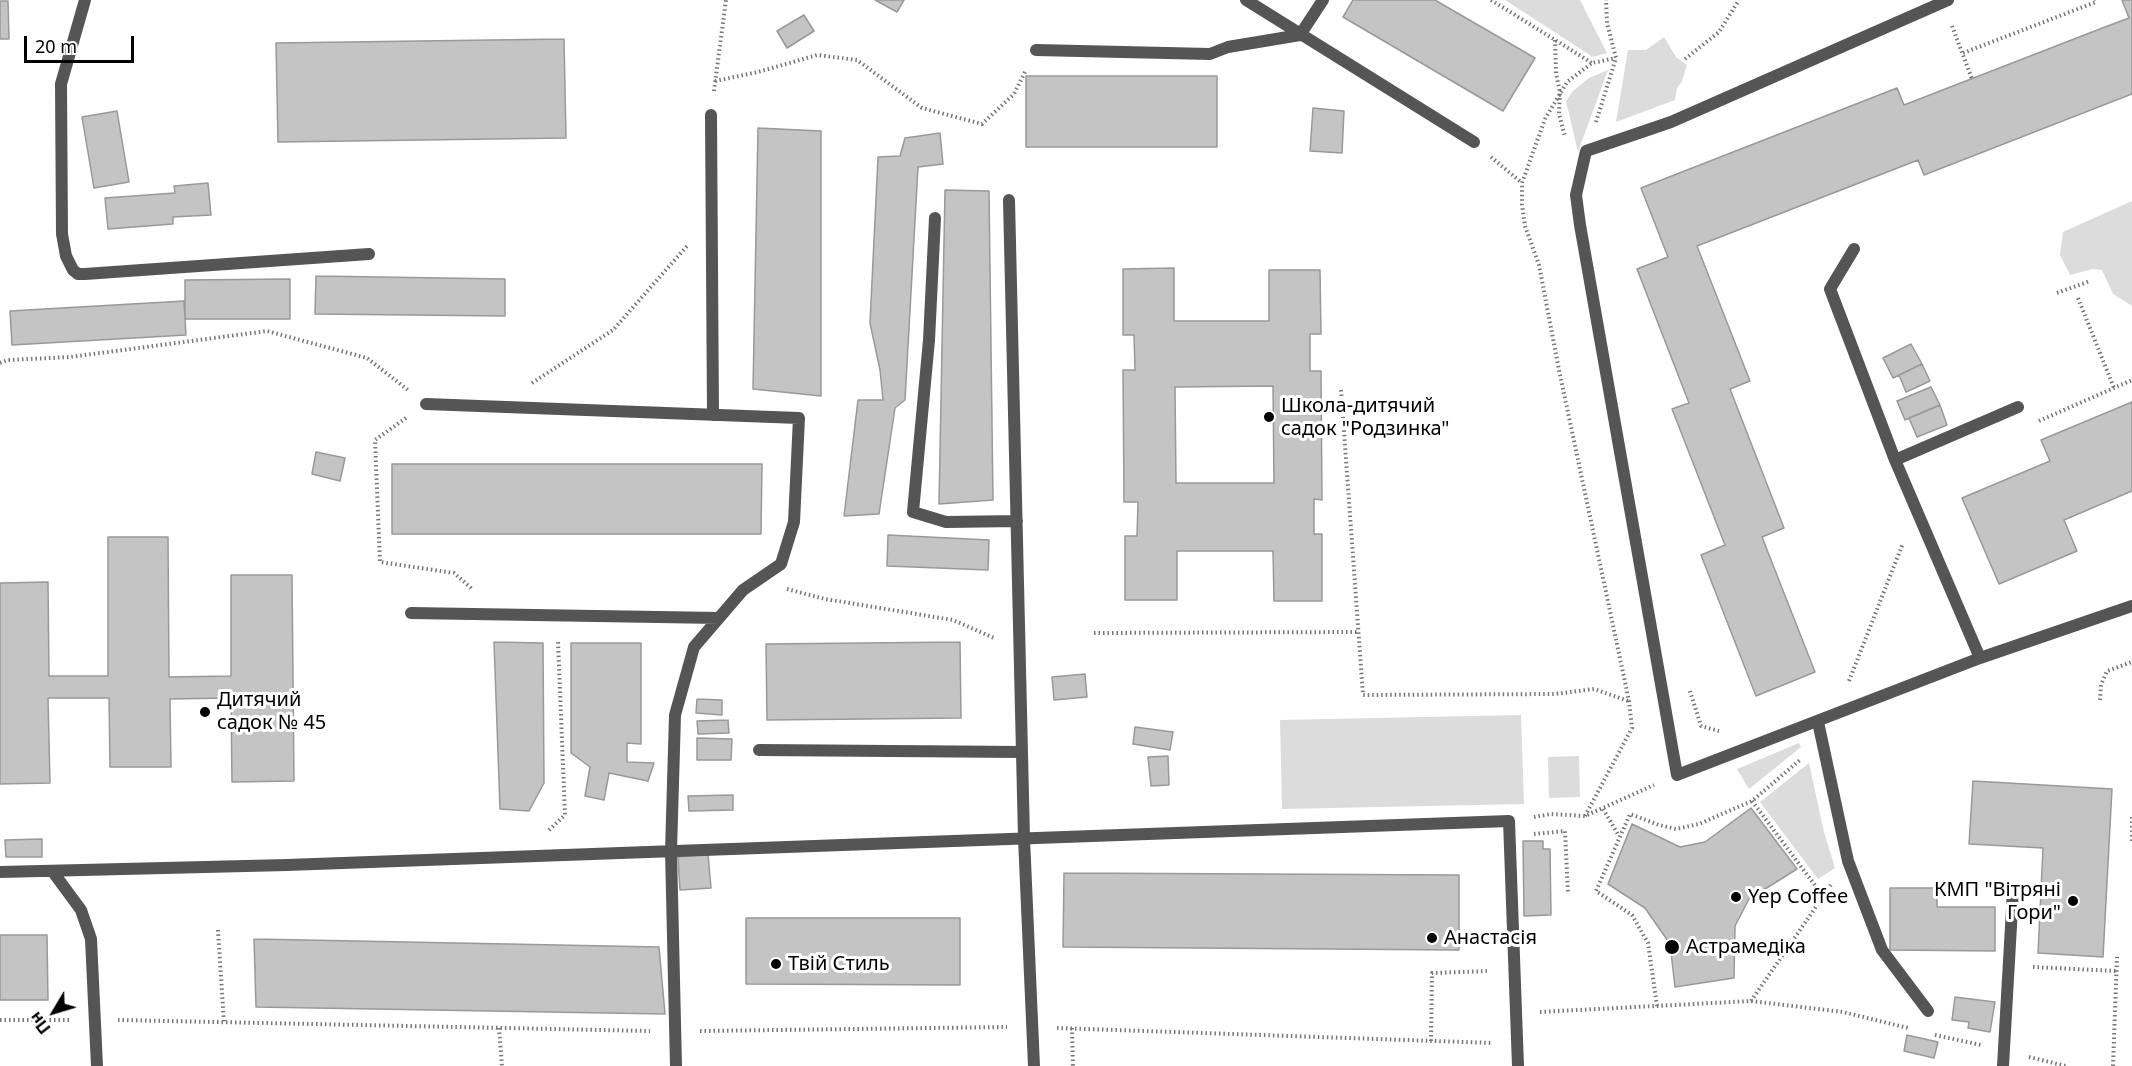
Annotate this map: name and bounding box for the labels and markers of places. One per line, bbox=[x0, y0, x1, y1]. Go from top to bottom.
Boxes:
place label: Школа-дитячий садок "Родзинка" bbox=[1281, 394, 1449, 441]
marker: Школа-дитячий садок "Родзинка" bbox=[1262, 410, 1276, 424]
place label: Дитячий садок № 45 bbox=[217, 688, 326, 735]
marker: Дитячий садок № 45 bbox=[198, 705, 212, 719]
place label: КМП "Вітряні Гори" bbox=[1934, 878, 2061, 925]
place label: Yep Coffee bbox=[1748, 885, 1848, 909]
marker: Yep Coffee bbox=[1729, 890, 1743, 904]
marker: КМП "Вітряні Гори" bbox=[2066, 894, 2080, 908]
place label: Анастасія bbox=[1444, 926, 1537, 950]
marker: Анастасія bbox=[1425, 931, 1439, 945]
place label: Астрамедіка bbox=[1686, 935, 1806, 959]
marker: Астрамедіка bbox=[1663, 938, 1681, 956]
place label: Твій Стиль bbox=[788, 952, 890, 976]
marker: Твій Стиль bbox=[769, 957, 783, 971]

